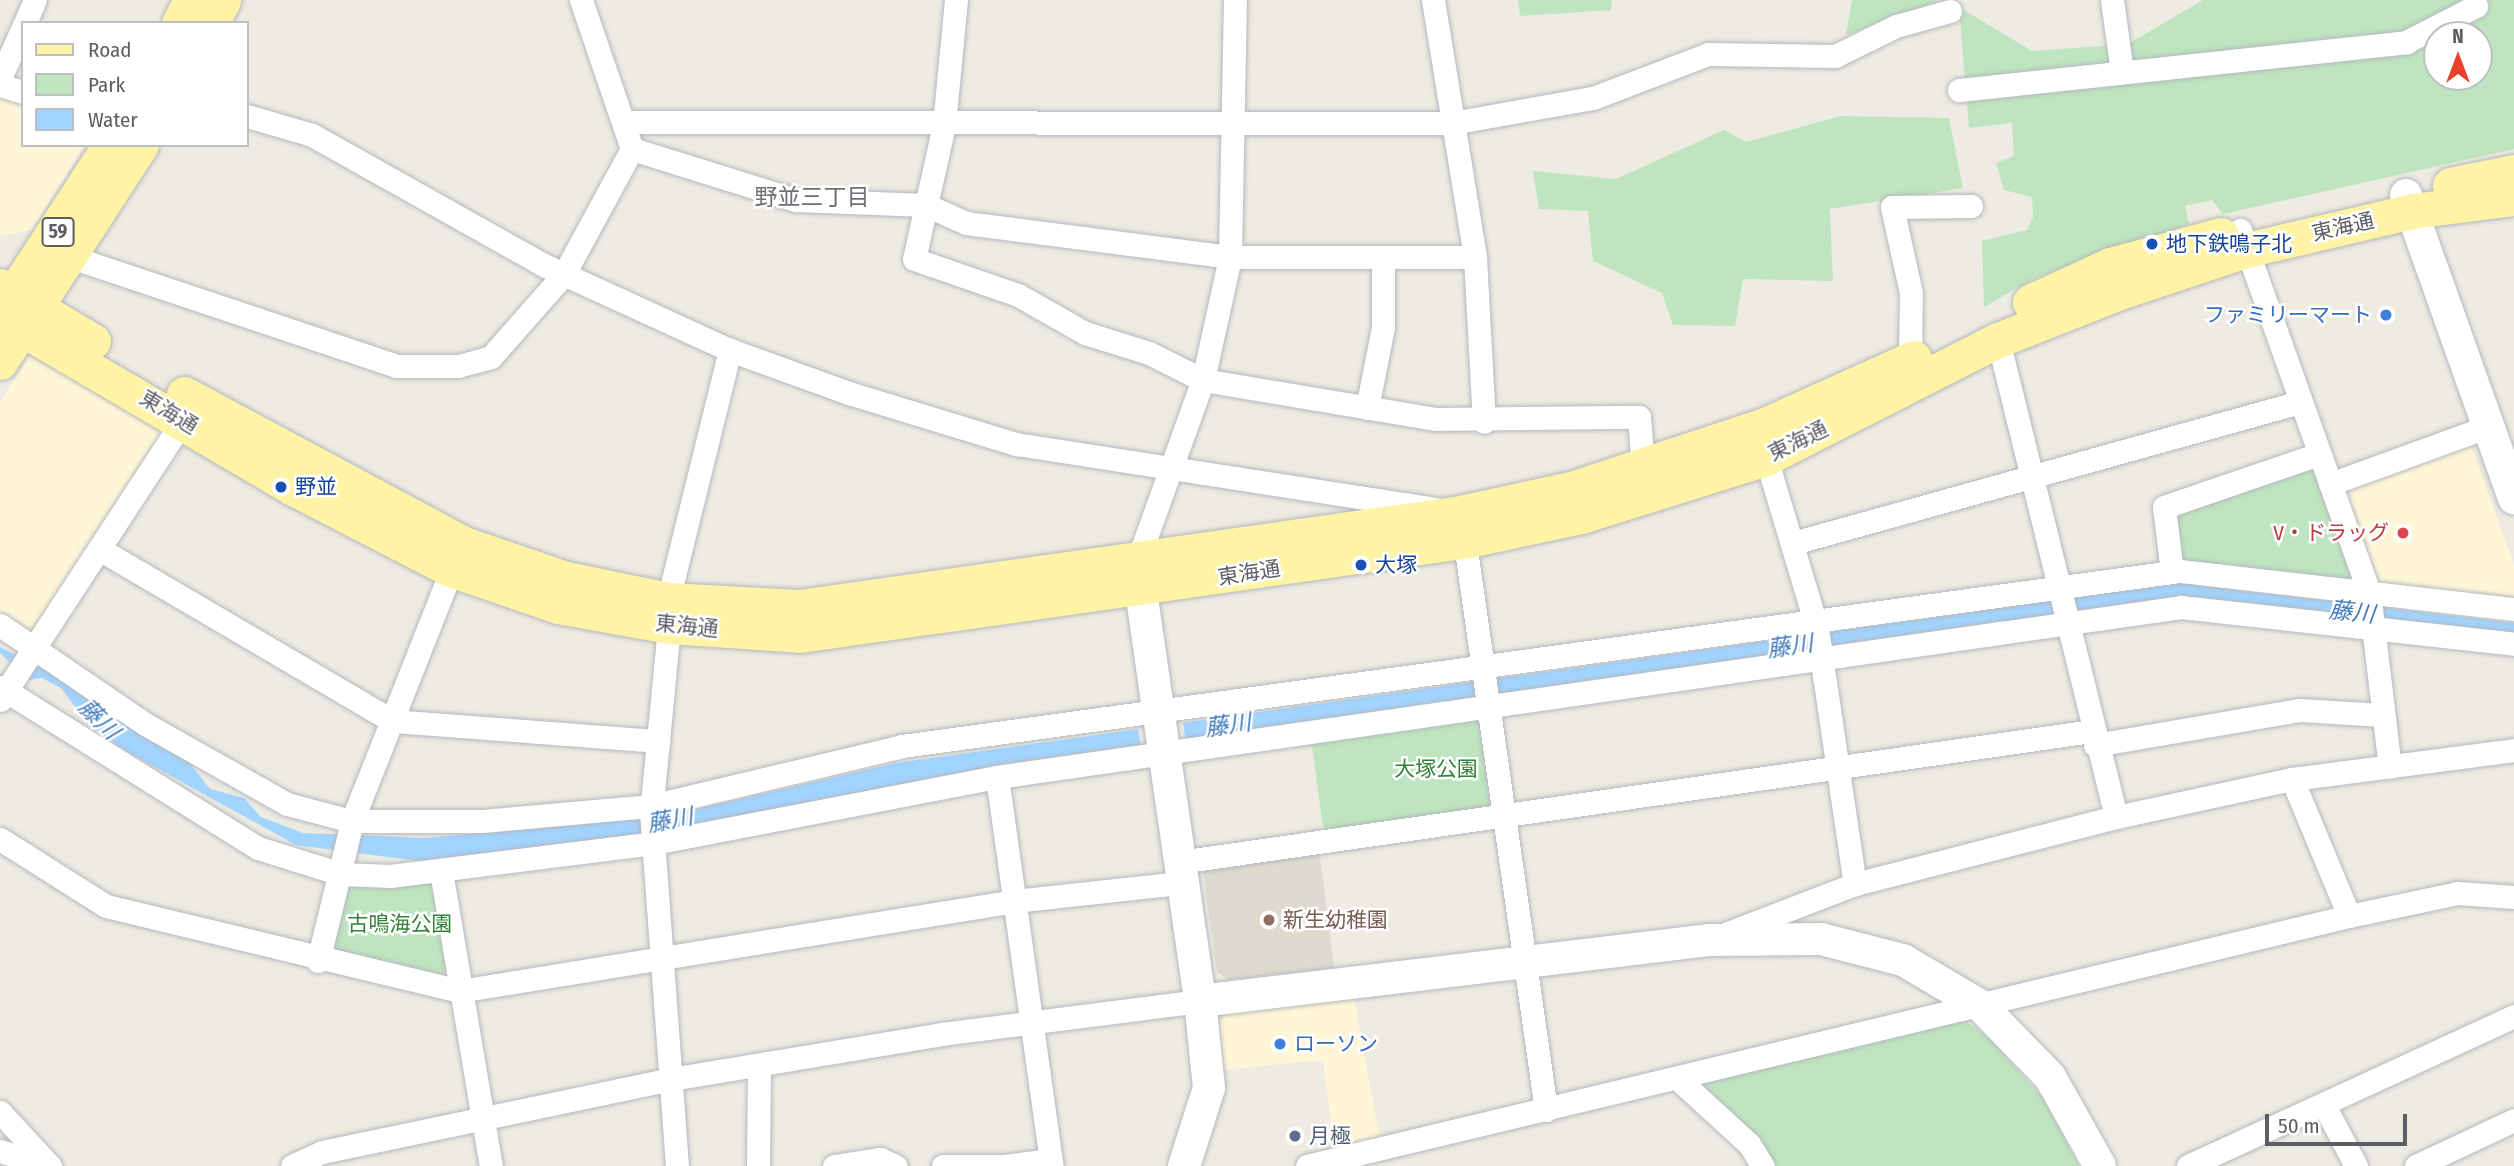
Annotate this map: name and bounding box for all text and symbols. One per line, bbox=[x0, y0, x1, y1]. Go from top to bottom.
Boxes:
legend bbox=[21, 21, 248, 147]
north arrow bbox=[2423, 21, 2493, 91]
text: N bbox=[2452, 25, 2464, 48]
text: Road bbox=[88, 37, 132, 63]
text: Park bbox=[88, 72, 125, 98]
text: Water bbox=[88, 107, 138, 133]
district label: 野並三丁目 bbox=[755, 183, 869, 211]
street label: 東海通 bbox=[2309, 208, 2377, 246]
road number: 59 bbox=[41, 216, 76, 248]
place label: 地下鉄鳴子北 bbox=[2166, 231, 2292, 257]
marker: 地下鉄鳴子北 bbox=[2144, 236, 2160, 252]
place label: ファミリーマート bbox=[2204, 302, 2372, 328]
marker: ファミリーマート bbox=[2378, 307, 2394, 323]
street label: 東海通 bbox=[136, 385, 202, 439]
street label: 東海通 bbox=[1764, 416, 1832, 466]
place label: 野並 bbox=[295, 474, 337, 500]
marker: 野並 bbox=[273, 479, 289, 495]
place label: V・ドラッグ bbox=[2273, 520, 2389, 546]
marker: V・ドラッグ bbox=[2395, 525, 2411, 541]
place label: 大塚 bbox=[1375, 552, 1417, 578]
street label: 東海通 bbox=[1216, 556, 1282, 590]
marker: 大塚 bbox=[1353, 557, 1369, 573]
water label: 藤川 bbox=[2328, 596, 2376, 628]
street label: 東海通 bbox=[654, 610, 720, 642]
water label: 藤川 bbox=[1765, 629, 1815, 663]
water label: 藤川 bbox=[73, 693, 125, 745]
water label: 藤川 bbox=[1203, 708, 1253, 742]
park label: 大塚公園 bbox=[1394, 756, 1478, 782]
water label: 藤川 bbox=[645, 802, 695, 838]
place label: 新生幼稚園 bbox=[1283, 907, 1388, 933]
park label: 古鳴海公園 bbox=[348, 911, 452, 937]
marker: 新生幼稚園 bbox=[1261, 912, 1277, 928]
place label: ローソン bbox=[1294, 1031, 1378, 1057]
marker: ローソン bbox=[1272, 1036, 1288, 1052]
scale bar bbox=[2269, 1100, 2411, 1144]
text: 50 m bbox=[2278, 1113, 2320, 1139]
place label: 月極 bbox=[1309, 1123, 1351, 1149]
marker: 月極 bbox=[1287, 1128, 1303, 1144]

